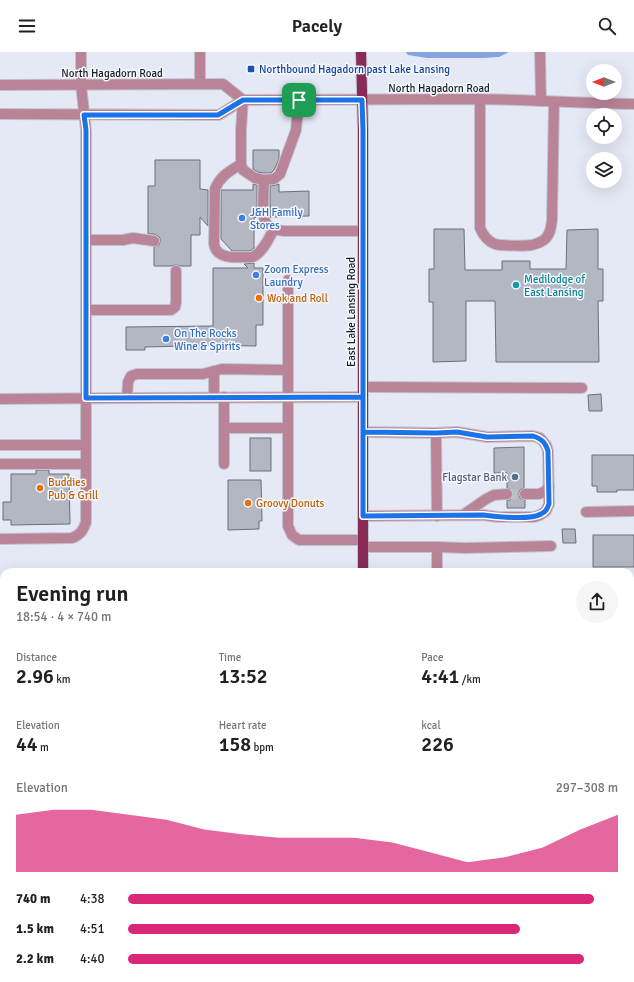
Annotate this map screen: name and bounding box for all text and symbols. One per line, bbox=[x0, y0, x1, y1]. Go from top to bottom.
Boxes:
icon: menu bbox=[16, 15, 38, 37]
text: Pacely bbox=[292, 15, 342, 37]
icon: search bbox=[596, 15, 618, 37]
place label: Northbound Hagadorn past Lake Lansing bbox=[259, 63, 450, 76]
marker: Northbound Hagadorn past Lake Lansing bbox=[246, 64, 256, 74]
north arrow bbox=[586, 64, 622, 100]
map controls bbox=[586, 64, 622, 188]
street label: North Hagadorn Road bbox=[61, 67, 163, 80]
street label: North Hagadorn Road bbox=[388, 82, 490, 95]
pin bbox=[282, 83, 316, 117]
icon: arrive bbox=[288, 89, 310, 111]
button: locate bbox=[586, 108, 622, 144]
button: layers bbox=[586, 152, 622, 188]
place label: J&H Family Stores bbox=[250, 206, 303, 232]
marker: J&H Family Stores bbox=[237, 213, 247, 223]
street label: East Lake Lansing Road bbox=[345, 257, 358, 367]
place label: Zoom Express Laundry bbox=[264, 263, 329, 289]
marker: Zoom Express Laundry bbox=[251, 270, 261, 280]
place label: Medilodge of East Lansing bbox=[524, 273, 586, 299]
marker: Medilodge of East Lansing bbox=[511, 280, 521, 290]
place label: Wok and Roll bbox=[267, 292, 328, 305]
marker: Wok and Roll bbox=[254, 293, 264, 303]
place label: On The Rocks Wine & Spirits bbox=[174, 327, 240, 353]
marker: On The Rocks Wine & Spirits bbox=[161, 334, 171, 344]
place label: Flagstar Bank bbox=[442, 471, 507, 484]
marker: Flagstar Bank bbox=[510, 472, 520, 482]
place label: Buddies Pub & Grill bbox=[48, 476, 98, 502]
marker: Buddies Pub & Grill bbox=[35, 483, 45, 493]
place label: Groovy Donuts bbox=[256, 497, 325, 510]
marker: Groovy Donuts bbox=[243, 498, 253, 508]
text: Evening run bbox=[16, 580, 129, 607]
button: share bbox=[576, 581, 618, 623]
text: 18:54 · 4 × 740 m bbox=[16, 609, 111, 625]
text: Distance bbox=[16, 651, 57, 664]
text: Time bbox=[219, 651, 241, 664]
text: Pace bbox=[421, 651, 444, 664]
text: 2.96 bbox=[16, 664, 54, 689]
text: 13:52 bbox=[219, 664, 268, 689]
text: 4:41 bbox=[421, 664, 459, 689]
text: km bbox=[54, 673, 71, 686]
text: /km bbox=[459, 673, 481, 686]
text: Elevation bbox=[16, 719, 60, 732]
text: Heart rate bbox=[219, 719, 266, 732]
text: kcal bbox=[421, 719, 441, 732]
text: 44 bbox=[16, 732, 38, 757]
text: 158 bbox=[219, 732, 251, 757]
text: 226 bbox=[421, 732, 454, 757]
text: m bbox=[38, 741, 49, 754]
text: bpm bbox=[251, 741, 274, 754]
text: Elevation bbox=[16, 780, 68, 796]
text: 297–308 m bbox=[556, 780, 618, 796]
text: 740 m bbox=[16, 891, 50, 907]
text: 4:38 bbox=[80, 891, 105, 907]
text: 1.5 km bbox=[16, 921, 54, 937]
text: 4:51 bbox=[80, 921, 105, 937]
text: 2.2 km bbox=[16, 951, 54, 967]
text: 4:40 bbox=[80, 951, 105, 967]

